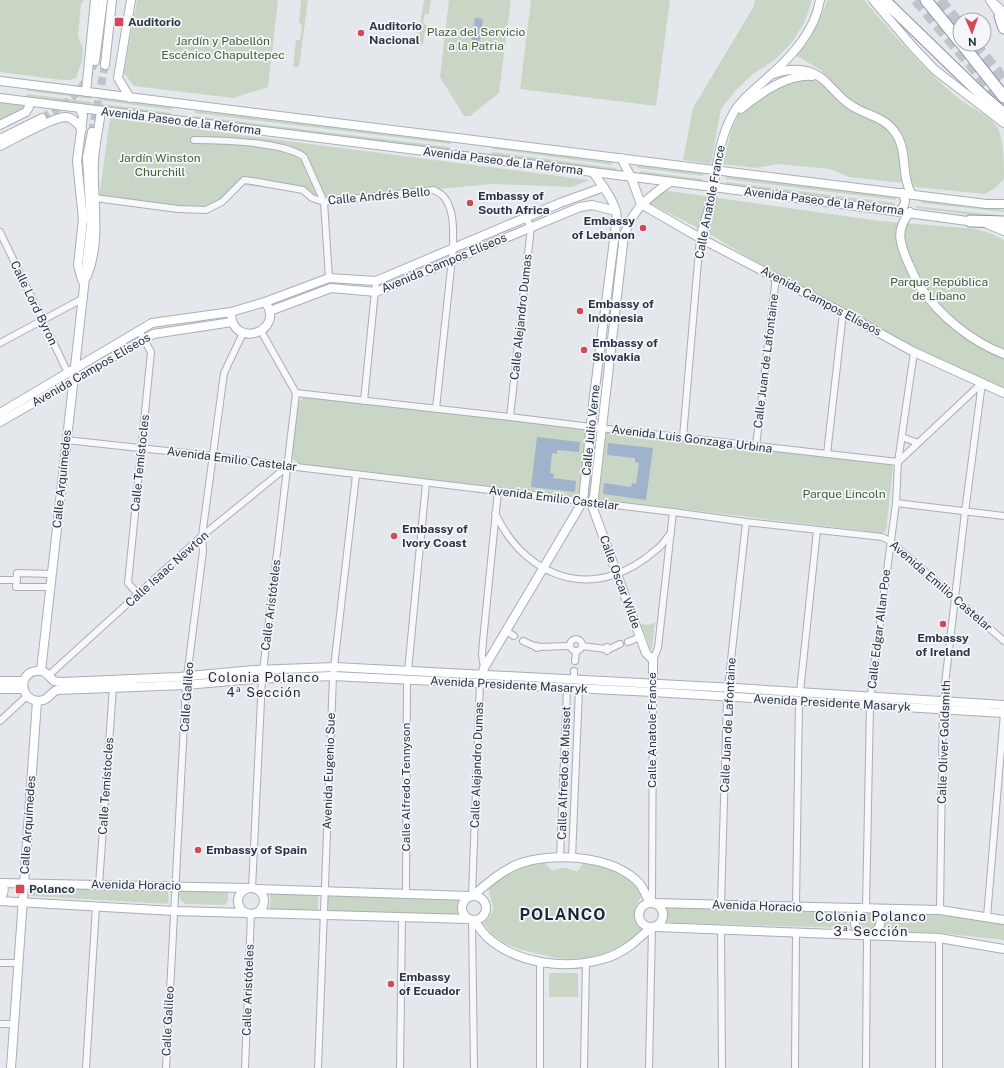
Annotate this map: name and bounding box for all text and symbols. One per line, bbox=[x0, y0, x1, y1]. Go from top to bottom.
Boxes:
north arrow bbox=[952, 12, 992, 52]
place label: Auditorio bbox=[128, 15, 181, 29]
marker: Auditorio bbox=[113, 16, 125, 28]
place label: Auditorio Nacional bbox=[369, 19, 422, 47]
park label: Plaza del Servicio a la Patria bbox=[427, 25, 525, 53]
marker: Auditorio Nacional bbox=[356, 28, 366, 38]
park label: Jardín y Pabellón Escénico Chapultepec bbox=[161, 34, 285, 62]
text: N bbox=[968, 36, 977, 48]
street label: Avenida Paseo de la Reforma bbox=[100, 104, 262, 138]
street label: Avenida Paseo de la Reforma bbox=[422, 144, 584, 178]
street label: Calle Anatole France bbox=[692, 144, 728, 260]
park label: Jardín Winston Churchill bbox=[119, 151, 201, 179]
street label: Avenida Paseo de la Reforma bbox=[743, 184, 905, 218]
street label: Calle Andrés Bello bbox=[327, 185, 431, 207]
place label: Embassy of South Africa bbox=[478, 189, 550, 217]
marker: Embassy of South Africa bbox=[465, 198, 475, 208]
place label: Embassy of Lebanon bbox=[572, 214, 635, 242]
marker: Embassy of Lebanon bbox=[638, 223, 648, 233]
street label: Avenida Campos Elíseos bbox=[379, 230, 509, 296]
street label: Calle Alejandro Dumas bbox=[507, 253, 535, 381]
street label: Calle Lord Byron bbox=[8, 259, 61, 348]
street label: Avenida Campos Elíseos bbox=[758, 263, 884, 339]
park label: Parque República de Líbano bbox=[890, 275, 988, 303]
street label: Calle Juan de Lafontaine bbox=[751, 293, 781, 429]
place label: Embassy of Indonesia bbox=[588, 297, 654, 325]
marker: Embassy of Indonesia bbox=[575, 306, 585, 316]
street label: Avenida Campos Elíseos bbox=[29, 330, 153, 410]
place label: Embassy of Slovakia bbox=[592, 336, 658, 364]
marker: Embassy of Slovakia bbox=[579, 345, 589, 355]
street label: Calle Julio Verne bbox=[579, 384, 603, 476]
street label: Calle Temístocles bbox=[128, 414, 152, 512]
street label: Avenida Luis Gonzaga Urbina bbox=[611, 422, 773, 456]
street label: Calle Arquímedes bbox=[50, 429, 74, 529]
street label: Avenida Emilio Castelar bbox=[166, 444, 298, 474]
street label: Avenida Emilio Castelar bbox=[488, 483, 620, 513]
park label: Parque Lincoln bbox=[802, 487, 886, 501]
place label: Embassy of Ivory Coast bbox=[402, 522, 468, 550]
street label: Calle Isaac Newton bbox=[123, 528, 211, 610]
marker: Embassy of Ivory Coast bbox=[389, 531, 399, 541]
street label: Calle Oscar Wilde bbox=[597, 533, 643, 631]
street label: Avenida Emilio Castelar bbox=[887, 538, 995, 634]
street label: Calle Aristóteles bbox=[258, 559, 284, 651]
street label: Calle Edgar Allan Poe bbox=[865, 568, 893, 690]
marker: Embassy of Ireland bbox=[938, 619, 948, 629]
place label: Embassy of Ireland bbox=[916, 631, 970, 659]
street label: Calle Juan de Lafontaine bbox=[717, 657, 739, 793]
street label: Calle Galileo bbox=[178, 661, 196, 733]
district label: Colonia Polanco 4ª Sección bbox=[208, 670, 320, 700]
street label: Calle Anatole France bbox=[645, 672, 659, 788]
street label: Avenida Presidente Masaryk bbox=[430, 674, 588, 696]
street label: Calle Oliver Goldsmith bbox=[935, 680, 953, 804]
street label: Avenida Presidente Masaryk bbox=[753, 692, 911, 714]
street label: Calle Alejandro Dumas bbox=[468, 702, 486, 828]
street label: Calle Alfredo de Musset bbox=[555, 706, 573, 840]
street label: Avenida Eugenio Sue bbox=[320, 712, 338, 830]
street label: Calle Alfredo Tennyson bbox=[399, 722, 413, 851]
street label: Calle Temístocles bbox=[96, 737, 116, 835]
street label: Calle Arquímedes bbox=[18, 775, 38, 875]
place label: Embassy of Spain bbox=[206, 843, 307, 857]
marker: Embassy of Spain bbox=[193, 845, 203, 855]
street label: Avenida Horacio bbox=[91, 877, 181, 893]
place label: Polanco bbox=[29, 882, 75, 896]
marker: Polanco bbox=[14, 883, 26, 895]
street label: Avenida Horacio bbox=[712, 897, 803, 915]
district label: POLANCO bbox=[520, 905, 606, 924]
district label: Colonia Polanco 3ª Sección bbox=[815, 909, 927, 939]
street label: Calle Aristóteles bbox=[239, 944, 257, 1036]
place label: Embassy of Ecuador bbox=[399, 970, 460, 998]
marker: Embassy of Ecuador bbox=[386, 979, 396, 989]
street label: Calle Galileo bbox=[159, 985, 177, 1056]

